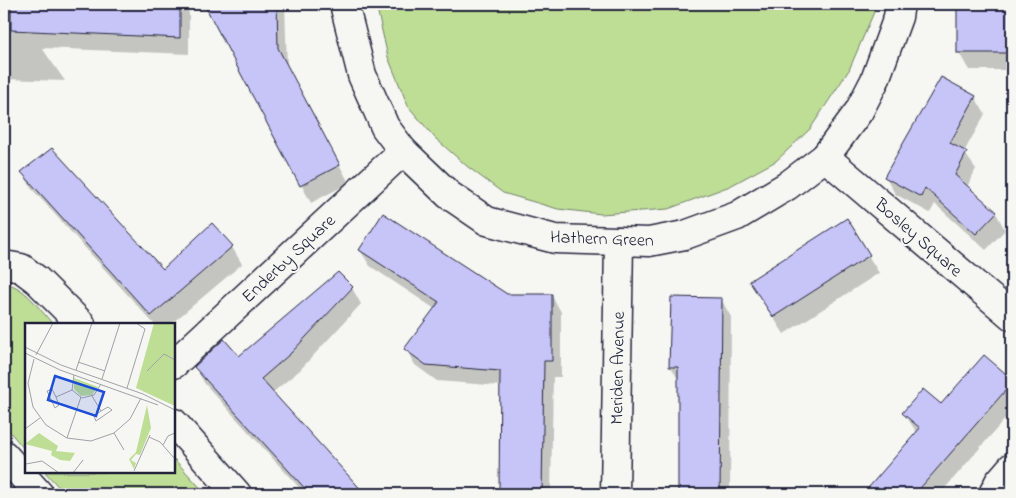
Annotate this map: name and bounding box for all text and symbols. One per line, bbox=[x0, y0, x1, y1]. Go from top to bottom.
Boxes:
street label: Bosley Square bbox=[867, 192, 968, 285]
street label: Enderby Square bbox=[237, 208, 343, 310]
street label: Hathern Green bbox=[550, 225, 654, 255]
street label: Meriden Avenue bbox=[605, 310, 633, 425]
inset map bbox=[25, 323, 175, 473]

